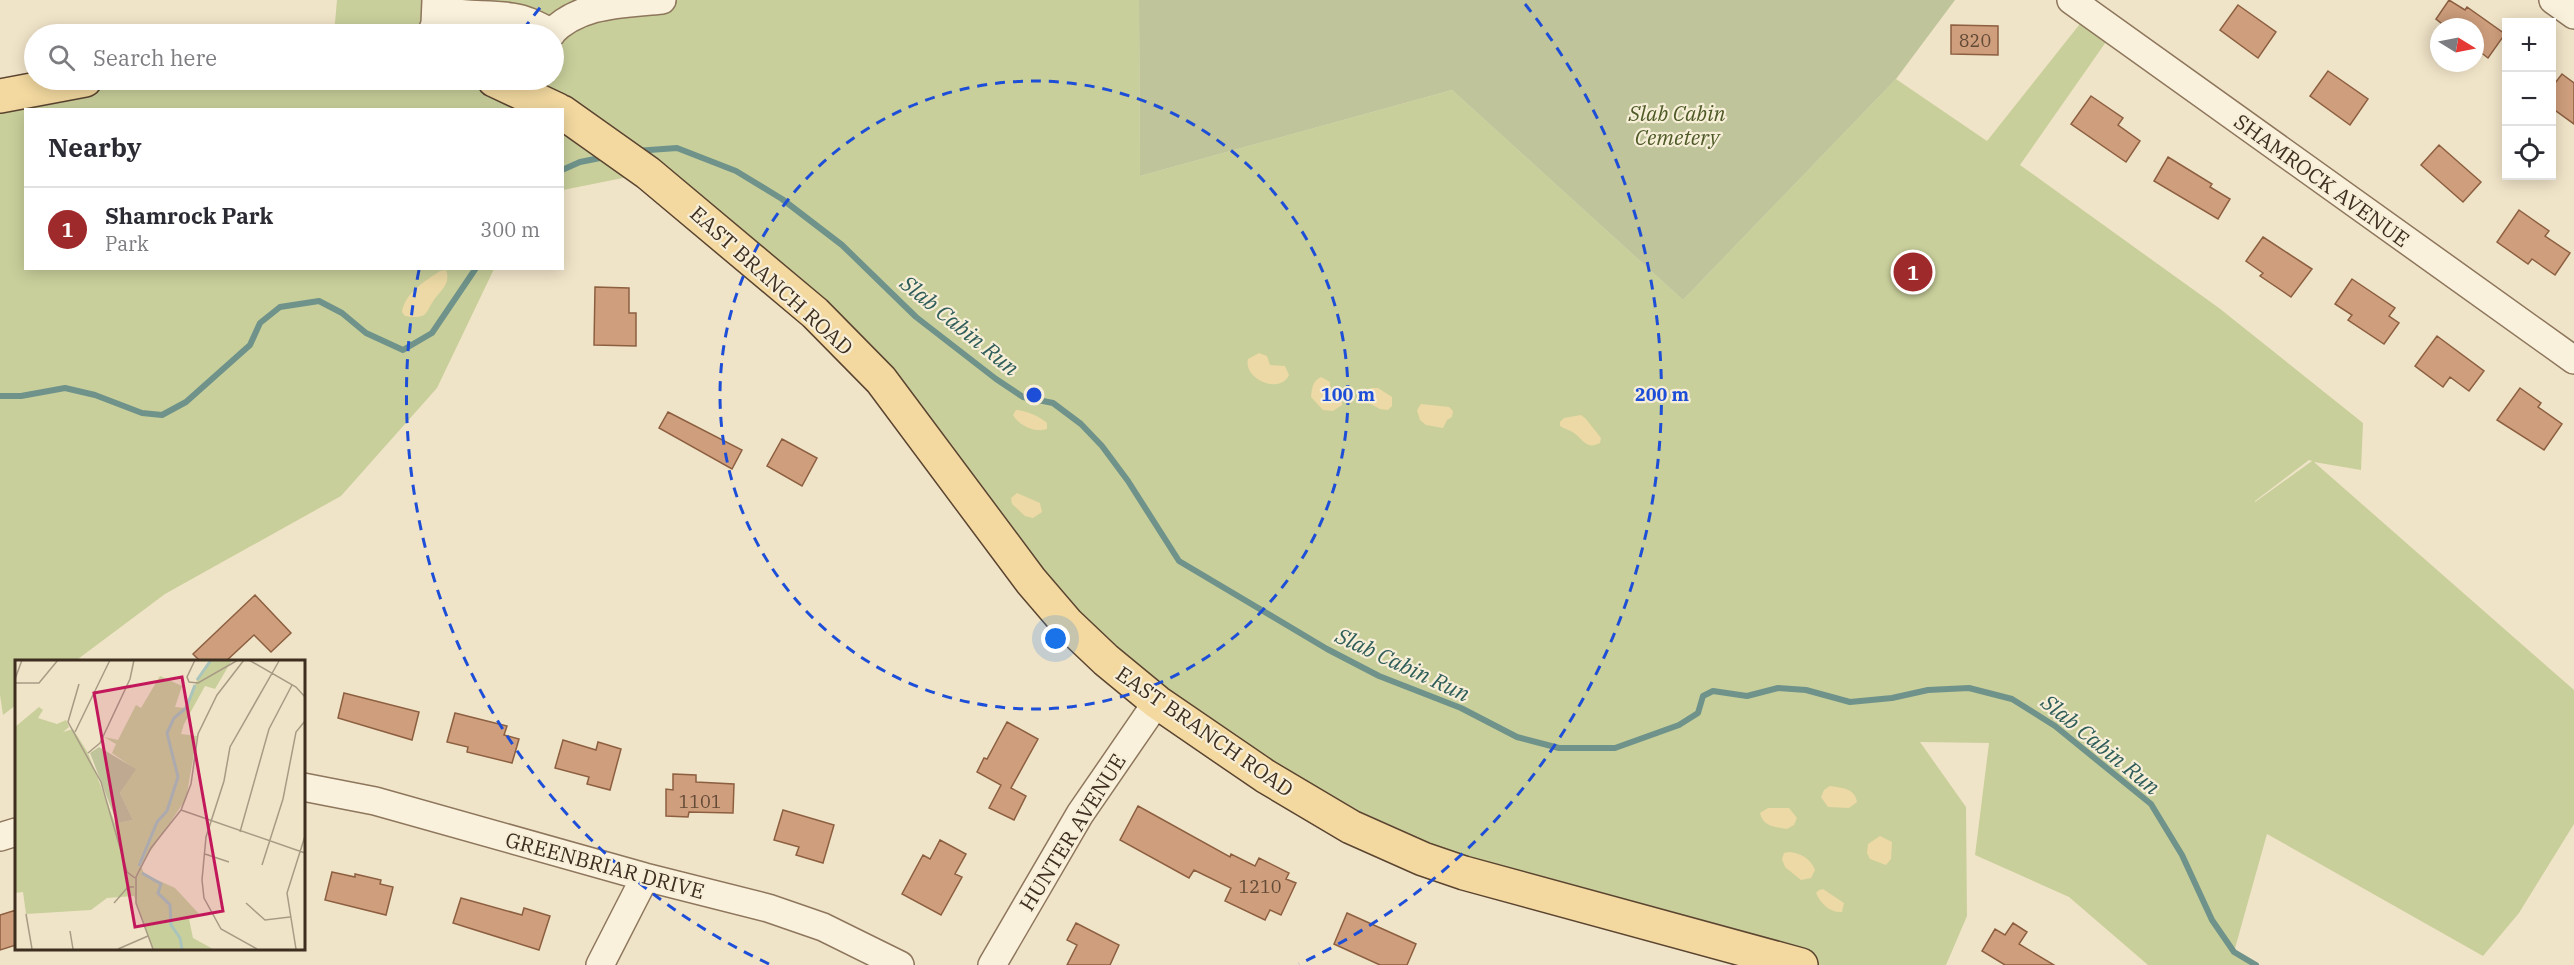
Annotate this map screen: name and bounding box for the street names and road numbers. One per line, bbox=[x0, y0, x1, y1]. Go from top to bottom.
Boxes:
street label: SHAMROCK AVENUE bbox=[2229, 107, 2415, 253]
street label: EAST BRANCH ROAD bbox=[684, 199, 860, 361]
street label: EAST BRANCH ROAD bbox=[1111, 659, 1299, 803]
street label: HUNTER AVENUE bbox=[1012, 748, 1132, 916]
street label: GREENBRIAR DRIVE bbox=[502, 825, 708, 905]

